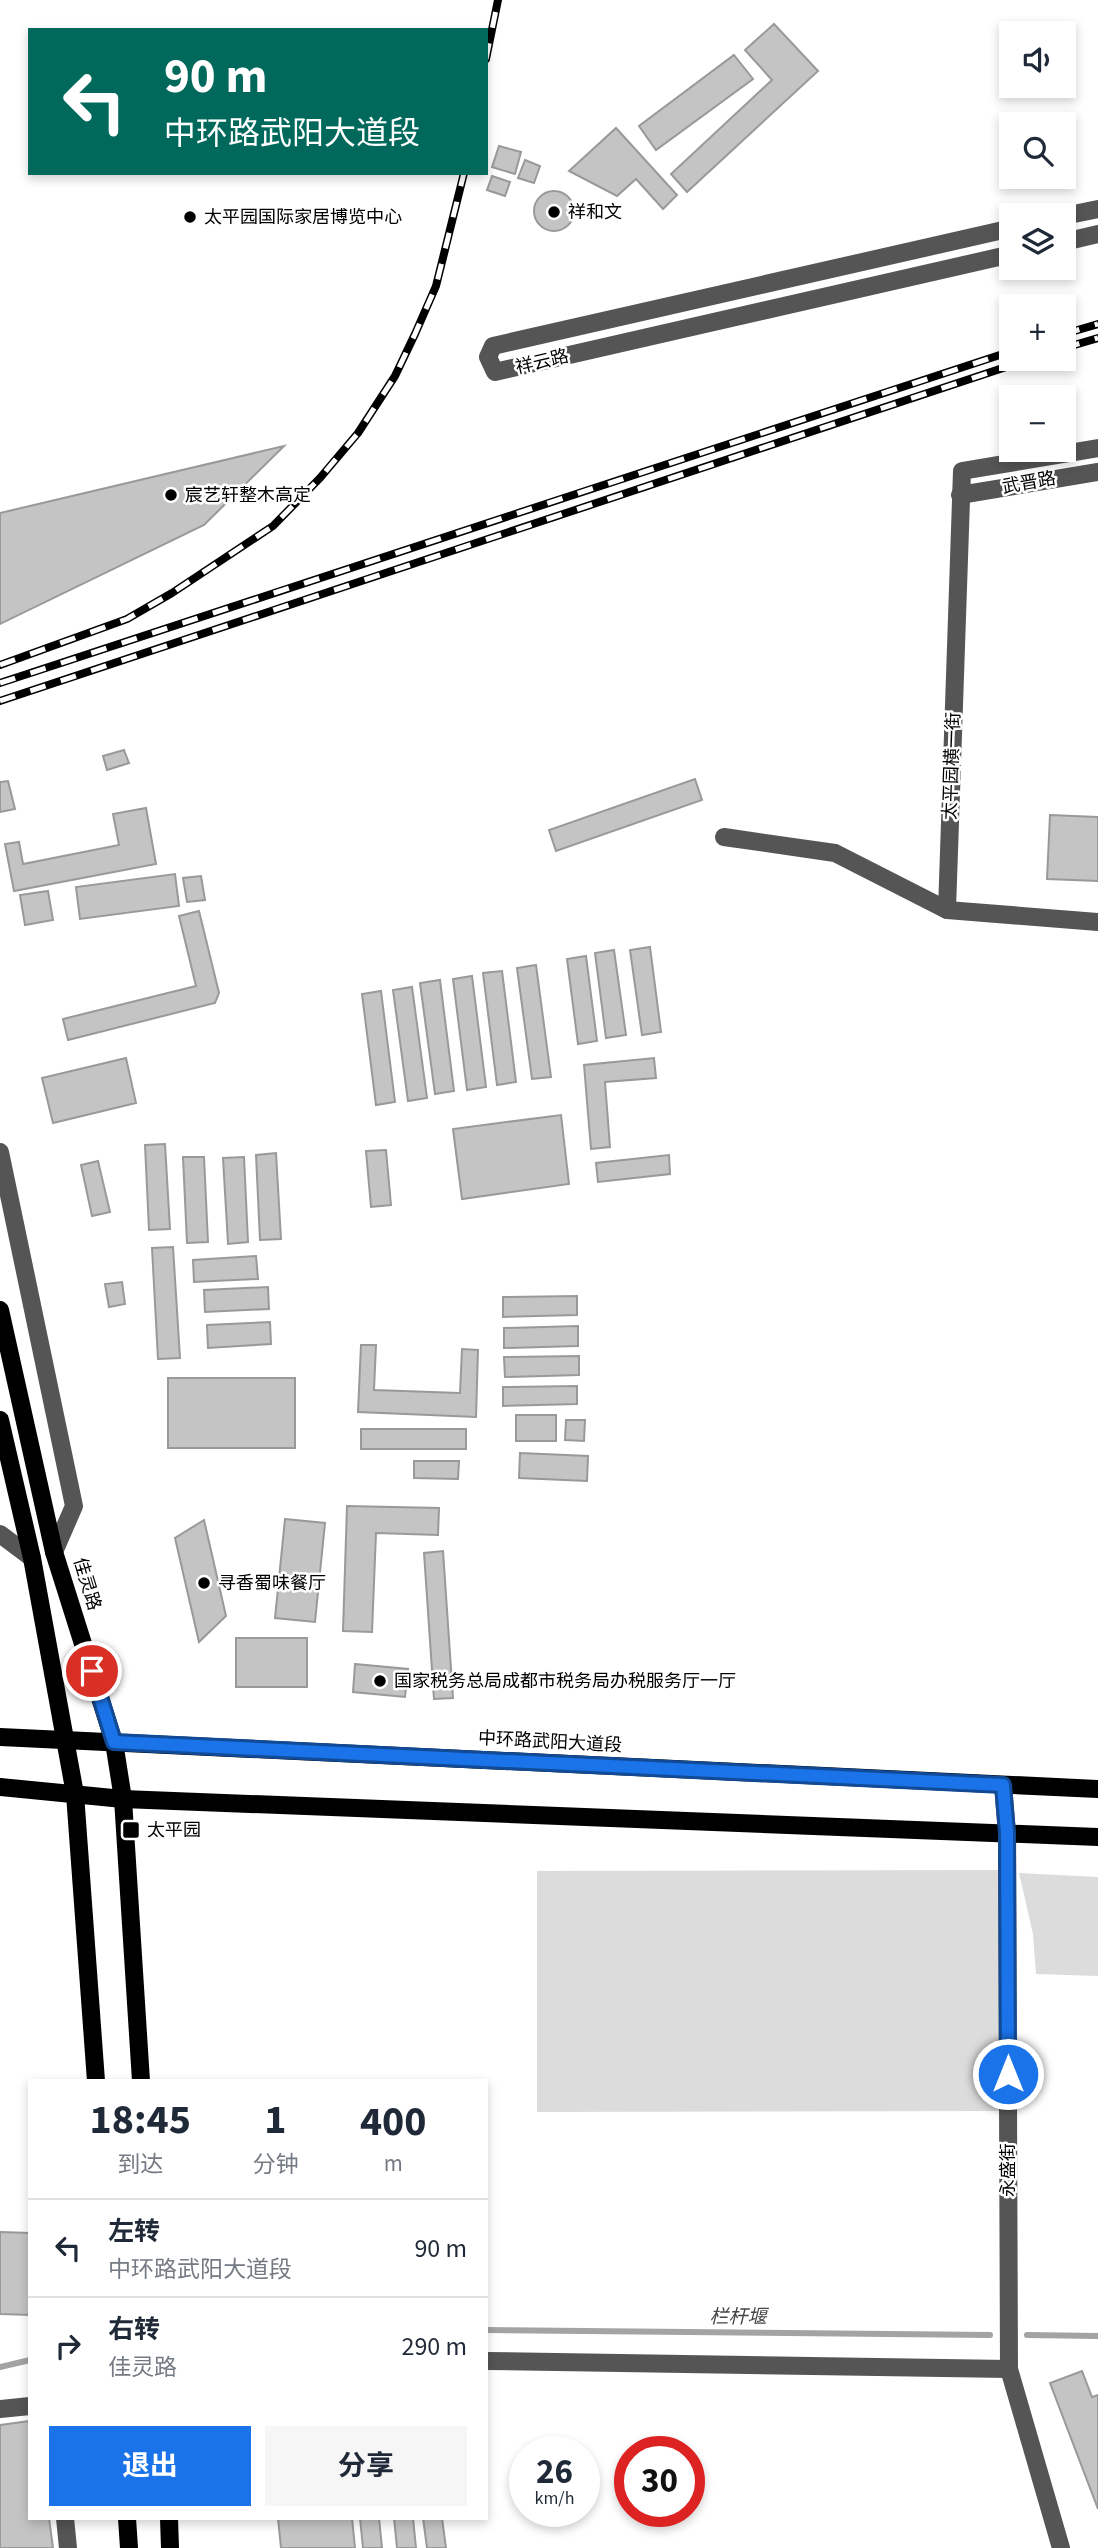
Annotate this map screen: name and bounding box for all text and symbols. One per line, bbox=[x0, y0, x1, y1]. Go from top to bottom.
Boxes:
map controls bbox=[999, 21, 1076, 462]
button: sound bbox=[999, 21, 1076, 98]
text: 90 m bbox=[164, 42, 268, 112]
icon: left bbox=[49, 56, 140, 147]
text: 中环路武阳大道段 bbox=[164, 111, 420, 157]
button: search bbox=[999, 112, 1076, 189]
place label: 祥和文 bbox=[568, 200, 622, 225]
button: layers bbox=[999, 203, 1076, 280]
marker: 祥和文 bbox=[546, 204, 562, 220]
place label: 太平园国际家居博览中心 bbox=[204, 205, 402, 230]
marker: 太平园国际家居博览中心 bbox=[182, 209, 198, 225]
button: + bbox=[999, 294, 1076, 371]
street label: 祥云路 bbox=[513, 344, 571, 380]
button: − bbox=[999, 385, 1076, 462]
street label: 武晋路 bbox=[1000, 466, 1058, 500]
place label: 宸艺轩整木高定 bbox=[185, 483, 311, 508]
marker: 宸艺轩整木高定 bbox=[163, 487, 179, 503]
street label: 太平园横一街 bbox=[938, 712, 966, 820]
street label: 佳灵路 bbox=[67, 1555, 107, 1613]
place label: 寻香蜀味餐厅 bbox=[218, 1571, 326, 1596]
marker: 寻香蜀味餐厅 bbox=[196, 1575, 212, 1591]
pin bbox=[62, 1641, 122, 1701]
icon: arrive bbox=[73, 1652, 111, 1690]
place label: 国家税务总局成都市税务局办税服务厅一厅 bbox=[394, 1669, 736, 1694]
marker: 国家税务总局成都市税务局办税服务厅一厅 bbox=[372, 1673, 388, 1689]
street label: 中环路武阳大道段 bbox=[477, 1726, 623, 1758]
place label: 太平园 bbox=[147, 1818, 201, 1843]
marker: 太平园 bbox=[121, 1820, 141, 1840]
position arrow bbox=[971, 2037, 1045, 2111]
text: 18:45 bbox=[90, 2090, 191, 2150]
text: 1 bbox=[264, 2090, 286, 2150]
text: 400 bbox=[360, 2092, 426, 2152]
street label: 永盛街 bbox=[996, 2143, 1021, 2197]
text: m bbox=[384, 2147, 403, 2180]
text: 到达 bbox=[117, 2148, 163, 2181]
text: 分钟 bbox=[252, 2148, 298, 2181]
text: 左转 bbox=[108, 2213, 160, 2250]
icon: left bbox=[49, 2229, 87, 2267]
text: 90 m bbox=[414, 2230, 467, 2267]
text: 中环路武阳大道段 bbox=[108, 2253, 292, 2286]
water label: 栏杆堰 bbox=[709, 2304, 769, 2331]
text: 右转 bbox=[108, 2311, 160, 2348]
icon: right bbox=[49, 2327, 87, 2365]
text: 290 m bbox=[401, 2328, 467, 2365]
text: 佳灵路 bbox=[108, 2351, 177, 2384]
button: 退出 bbox=[49, 2426, 251, 2506]
button: 分享 bbox=[265, 2426, 467, 2506]
speed limit sign: 30 bbox=[614, 2436, 705, 2527]
text: 26 bbox=[536, 2447, 573, 2497]
text: km/h bbox=[535, 2486, 574, 2511]

